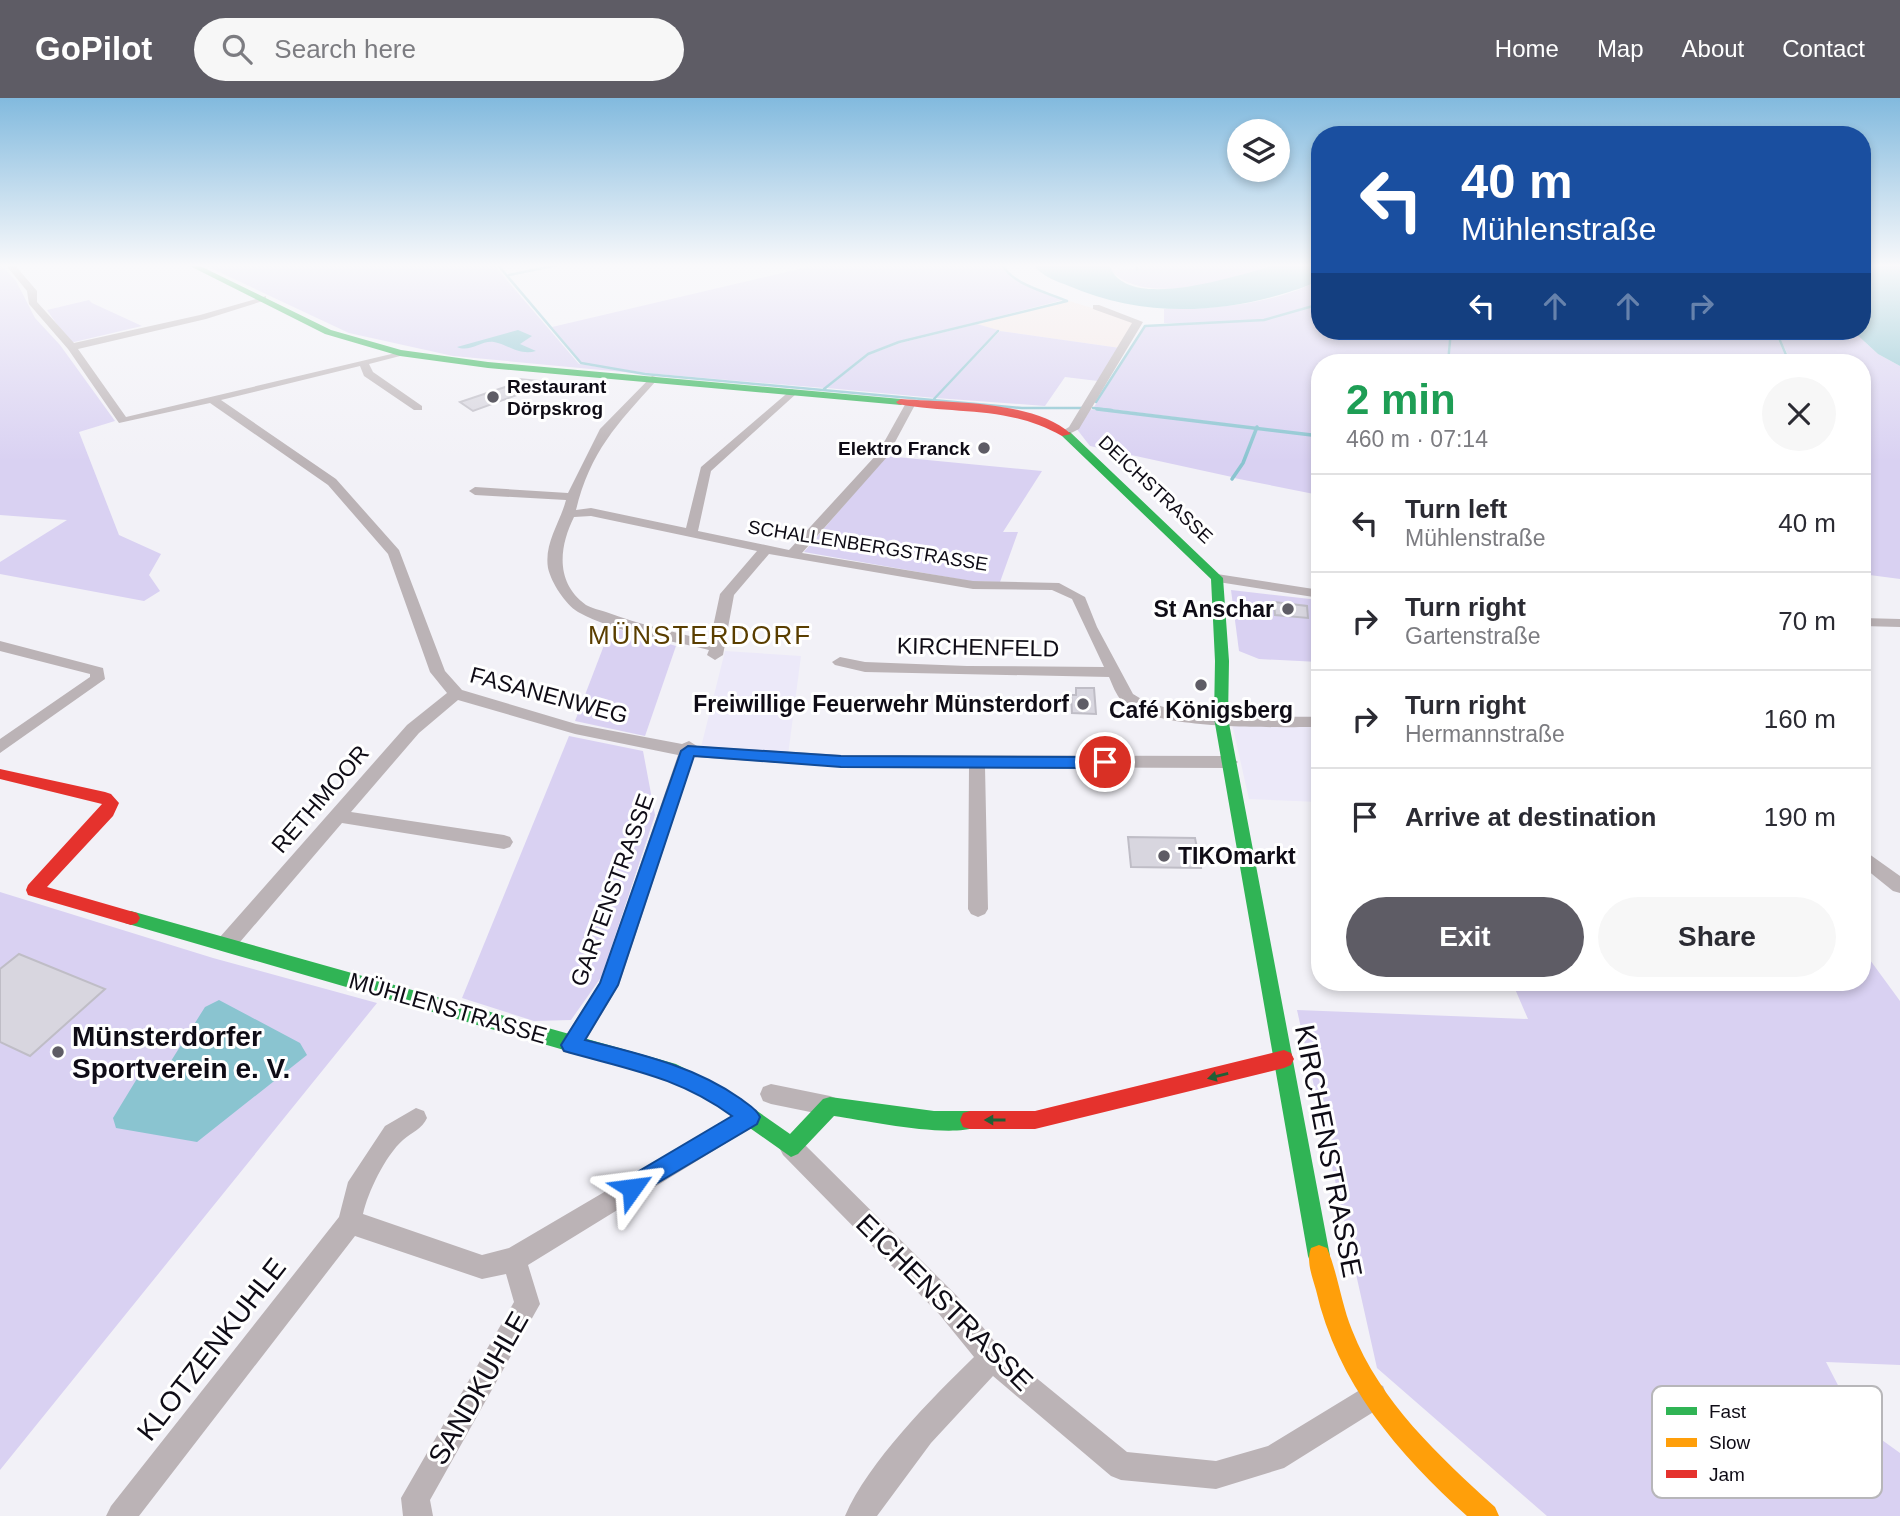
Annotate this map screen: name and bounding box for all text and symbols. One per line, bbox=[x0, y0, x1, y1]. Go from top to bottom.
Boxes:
search box bbox=[194, 18, 684, 81]
text: GoPilot bbox=[35, 30, 152, 67]
icon: search bbox=[218, 30, 256, 68]
text: Search here bbox=[274, 34, 416, 64]
text: Home bbox=[1495, 35, 1559, 62]
text: Map bbox=[1597, 35, 1644, 62]
text: About bbox=[1682, 35, 1744, 62]
text: Contact bbox=[1782, 35, 1865, 62]
map controls bbox=[1227, 119, 1290, 182]
button: layers bbox=[1227, 119, 1290, 182]
icon: left bbox=[1346, 154, 1437, 245]
text: 40 m bbox=[1461, 154, 1573, 208]
text: Mühlenstraße bbox=[1461, 211, 1657, 247]
icon: left bbox=[1463, 287, 1501, 325]
icon: ahead bbox=[1536, 287, 1574, 325]
icon: ahead bbox=[1609, 287, 1647, 325]
icon: right bbox=[1682, 287, 1720, 325]
place label: Restaurant Dörpskrog bbox=[507, 376, 607, 419]
text: 2 min bbox=[1346, 376, 1456, 423]
button: close bbox=[1762, 377, 1836, 451]
marker: Restaurant Dörpskrog bbox=[485, 389, 501, 405]
text: 460 m · 07:14 bbox=[1346, 426, 1488, 452]
street label: DEICHSTRASSE bbox=[1094, 431, 1217, 547]
place label: Elektro Franck bbox=[838, 438, 970, 459]
marker: Elektro Franck bbox=[976, 440, 992, 456]
text: Turn left bbox=[1405, 494, 1507, 524]
icon: left bbox=[1346, 504, 1384, 542]
text: 40 m bbox=[1778, 508, 1836, 538]
street label: SCHALLENBERGSTRASSE bbox=[746, 516, 989, 575]
text: Mühlenstraße bbox=[1405, 525, 1546, 551]
text: Turn right bbox=[1405, 592, 1526, 622]
place label: St Anschar bbox=[1153, 596, 1274, 622]
marker: St Anschar bbox=[1280, 601, 1296, 617]
icon: right bbox=[1346, 602, 1384, 640]
text: 70 m bbox=[1778, 606, 1836, 636]
district label: MÜNSTERDORF bbox=[588, 620, 812, 650]
text: Gartenstraße bbox=[1405, 623, 1541, 649]
street label: KIRCHENFELD bbox=[897, 633, 1059, 661]
street label: FASANENWEG bbox=[467, 661, 631, 729]
marker: Café Königsberg bbox=[1193, 677, 1209, 693]
text: Turn right bbox=[1405, 690, 1526, 720]
place label: Freiwillige Feuerwehr Münsterdorf bbox=[693, 691, 1069, 717]
marker: Freiwillige Feuerwehr Münsterdorf bbox=[1075, 696, 1091, 712]
place label: Café Königsberg bbox=[1109, 697, 1293, 723]
icon: right bbox=[1346, 700, 1384, 738]
text: 160 m bbox=[1764, 704, 1836, 734]
text: Hermannstraße bbox=[1405, 721, 1565, 747]
pin bbox=[1075, 732, 1135, 792]
street label: RETHMOOR bbox=[266, 740, 374, 858]
icon: arrive bbox=[1086, 743, 1124, 781]
street label: GARTENSTRASSE bbox=[565, 790, 659, 990]
icon: arrive bbox=[1346, 798, 1384, 836]
text: Arrive at destination bbox=[1405, 802, 1656, 832]
text: 190 m bbox=[1764, 802, 1836, 832]
place label: TIKOmarkt bbox=[1178, 843, 1296, 869]
marker: TIKOmarkt bbox=[1156, 848, 1172, 864]
button: Exit bbox=[1346, 897, 1584, 977]
button: Share bbox=[1598, 897, 1836, 977]
street label: MÜHLENSTRASSE bbox=[346, 967, 550, 1049]
place label: Münsterdorfer Sportverein e. V. bbox=[72, 1021, 290, 1084]
street label: KIRCHENSTRASSE bbox=[1289, 1022, 1368, 1280]
marker: Münsterdorfer Sportverein e. V. bbox=[50, 1044, 66, 1060]
one-way arrow bbox=[1207, 1071, 1229, 1082]
one-way arrow bbox=[984, 1114, 1006, 1126]
position arrow bbox=[595, 1151, 669, 1225]
street label: EICHENSTRASSE bbox=[850, 1208, 1039, 1397]
street label: KLOTZENKUHLE bbox=[131, 1252, 292, 1447]
street label: SANDKUHLE bbox=[422, 1306, 535, 1470]
legend bbox=[1652, 1386, 1882, 1498]
text: Fast bbox=[1709, 1401, 1747, 1422]
text: Slow bbox=[1709, 1432, 1750, 1453]
text: Jam bbox=[1709, 1464, 1745, 1485]

